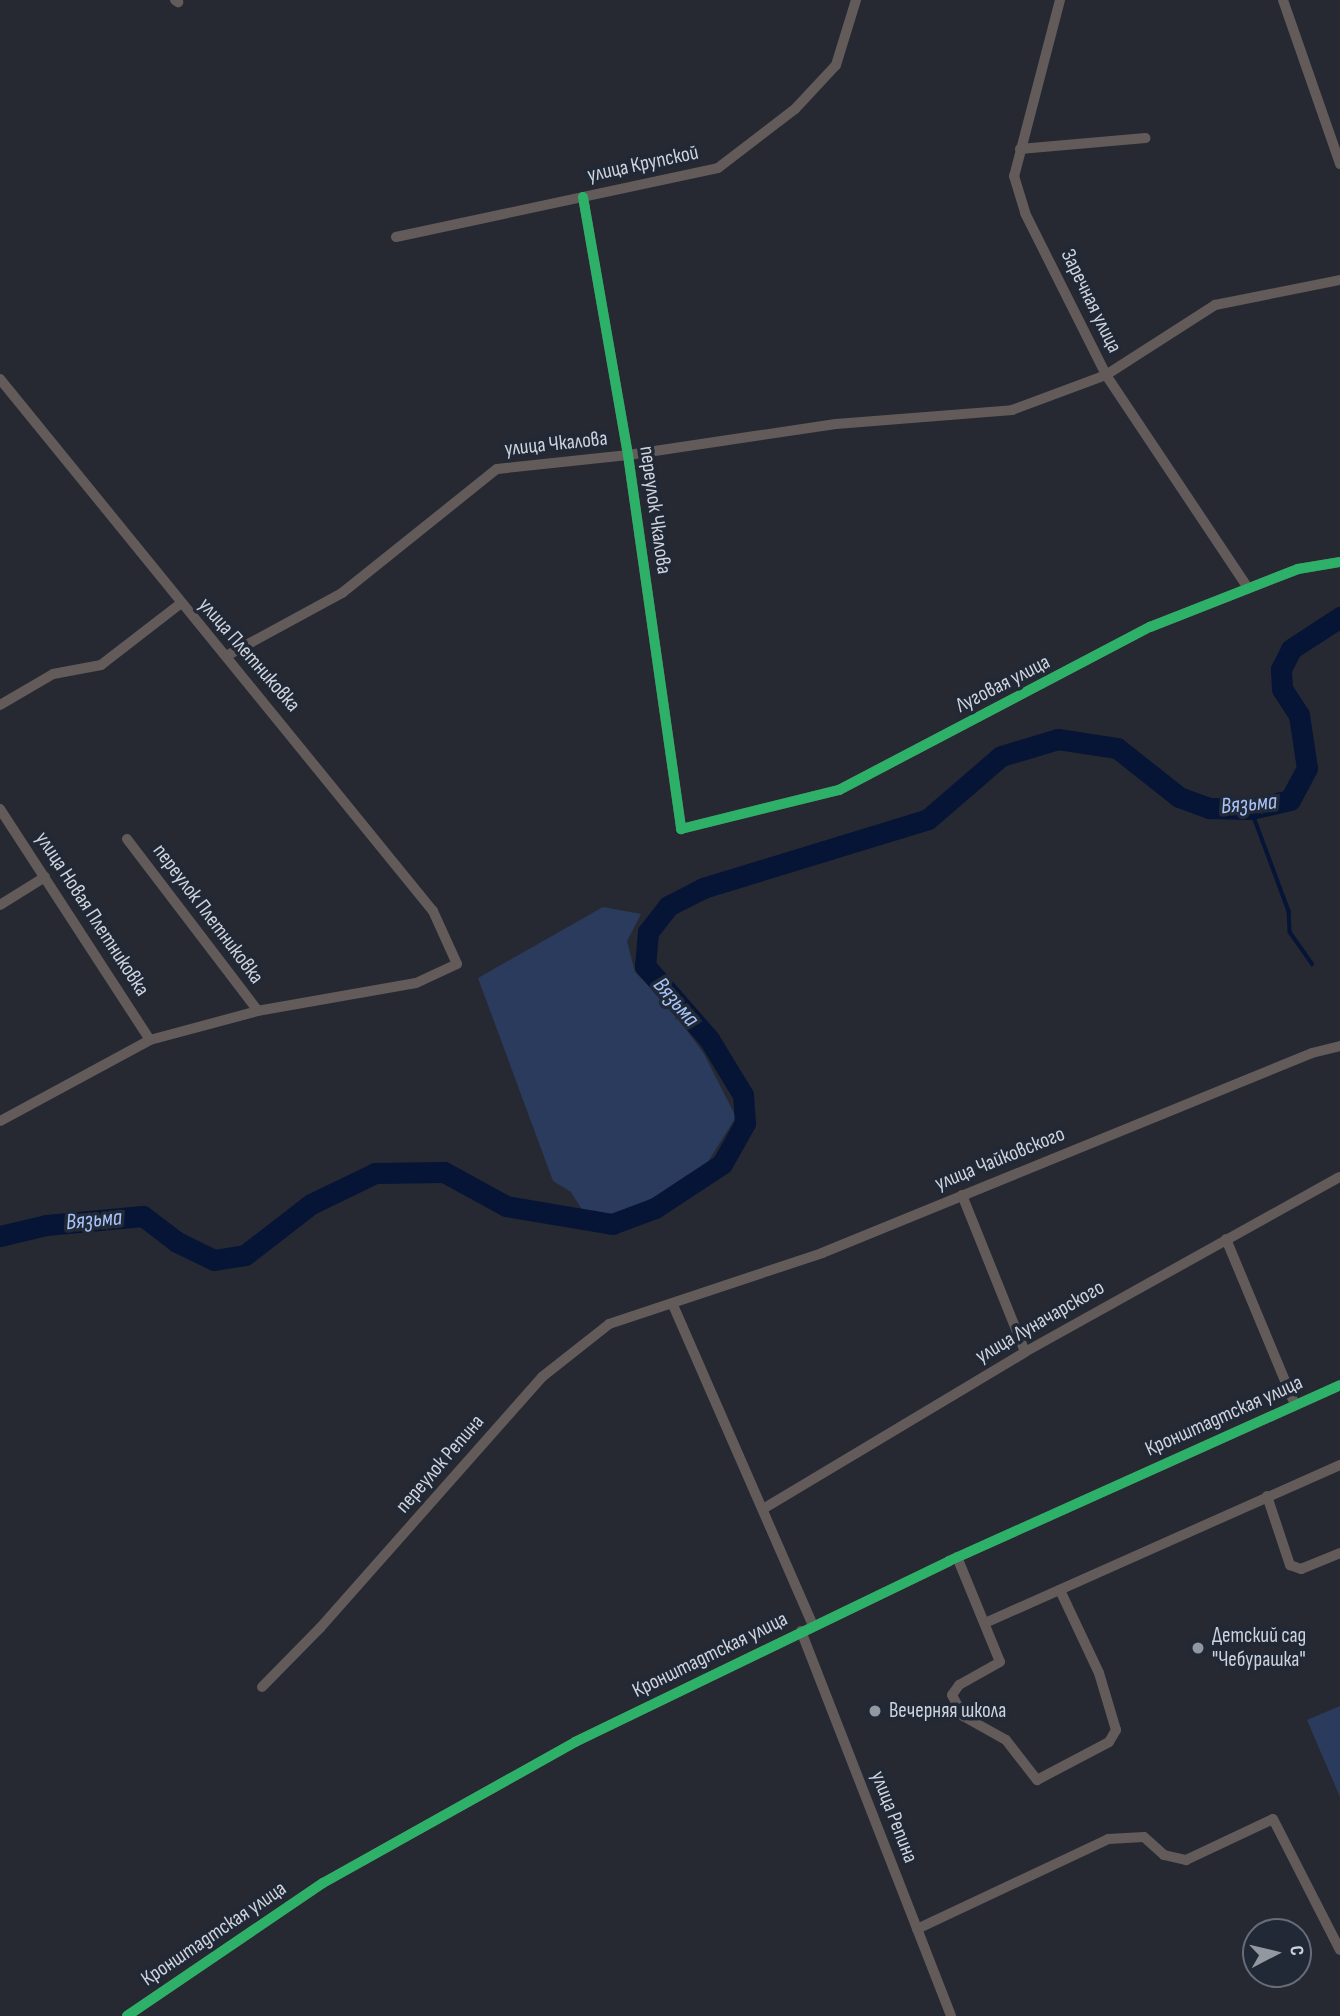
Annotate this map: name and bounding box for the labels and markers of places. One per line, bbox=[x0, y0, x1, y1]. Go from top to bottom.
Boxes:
place label: Детский сад "Чебурашка" bbox=[1212, 1623, 1306, 1673]
marker: Детский сад "Чебурашка" bbox=[1190, 1640, 1206, 1656]
place label: Вечерняя школа bbox=[889, 1698, 1006, 1724]
marker: Вечерняя школа bbox=[867, 1703, 883, 1719]

